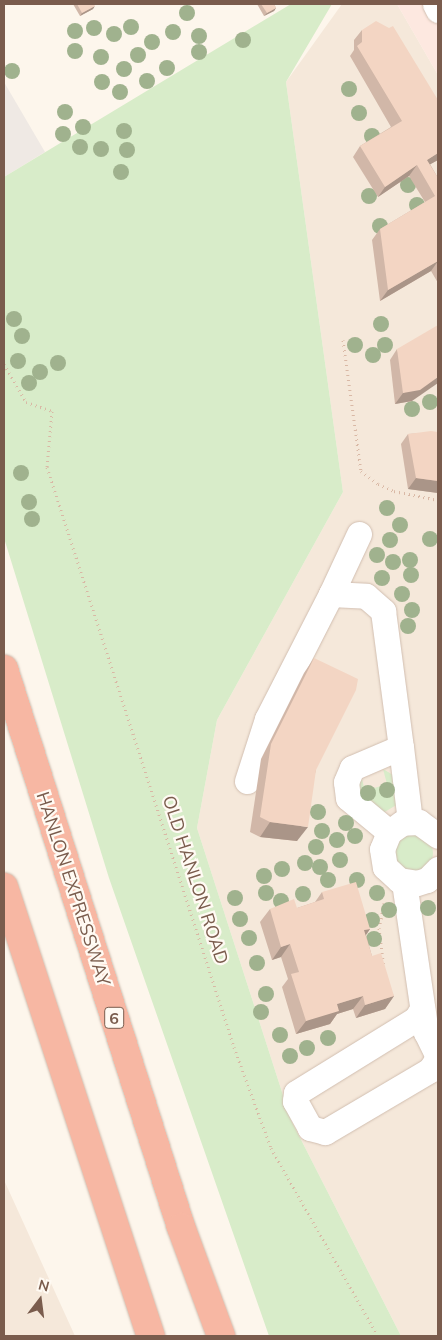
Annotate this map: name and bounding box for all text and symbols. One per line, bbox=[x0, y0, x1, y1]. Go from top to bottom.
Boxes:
street label: HANLON EXPRESSWAY bbox=[31, 789, 115, 989]
street label: OLD HANLON ROAD bbox=[158, 793, 232, 967]
road number: 6 bbox=[104, 1004, 124, 1032]
north arrow bbox=[15, 1275, 65, 1325]
text: N bbox=[36, 1275, 51, 1296]

